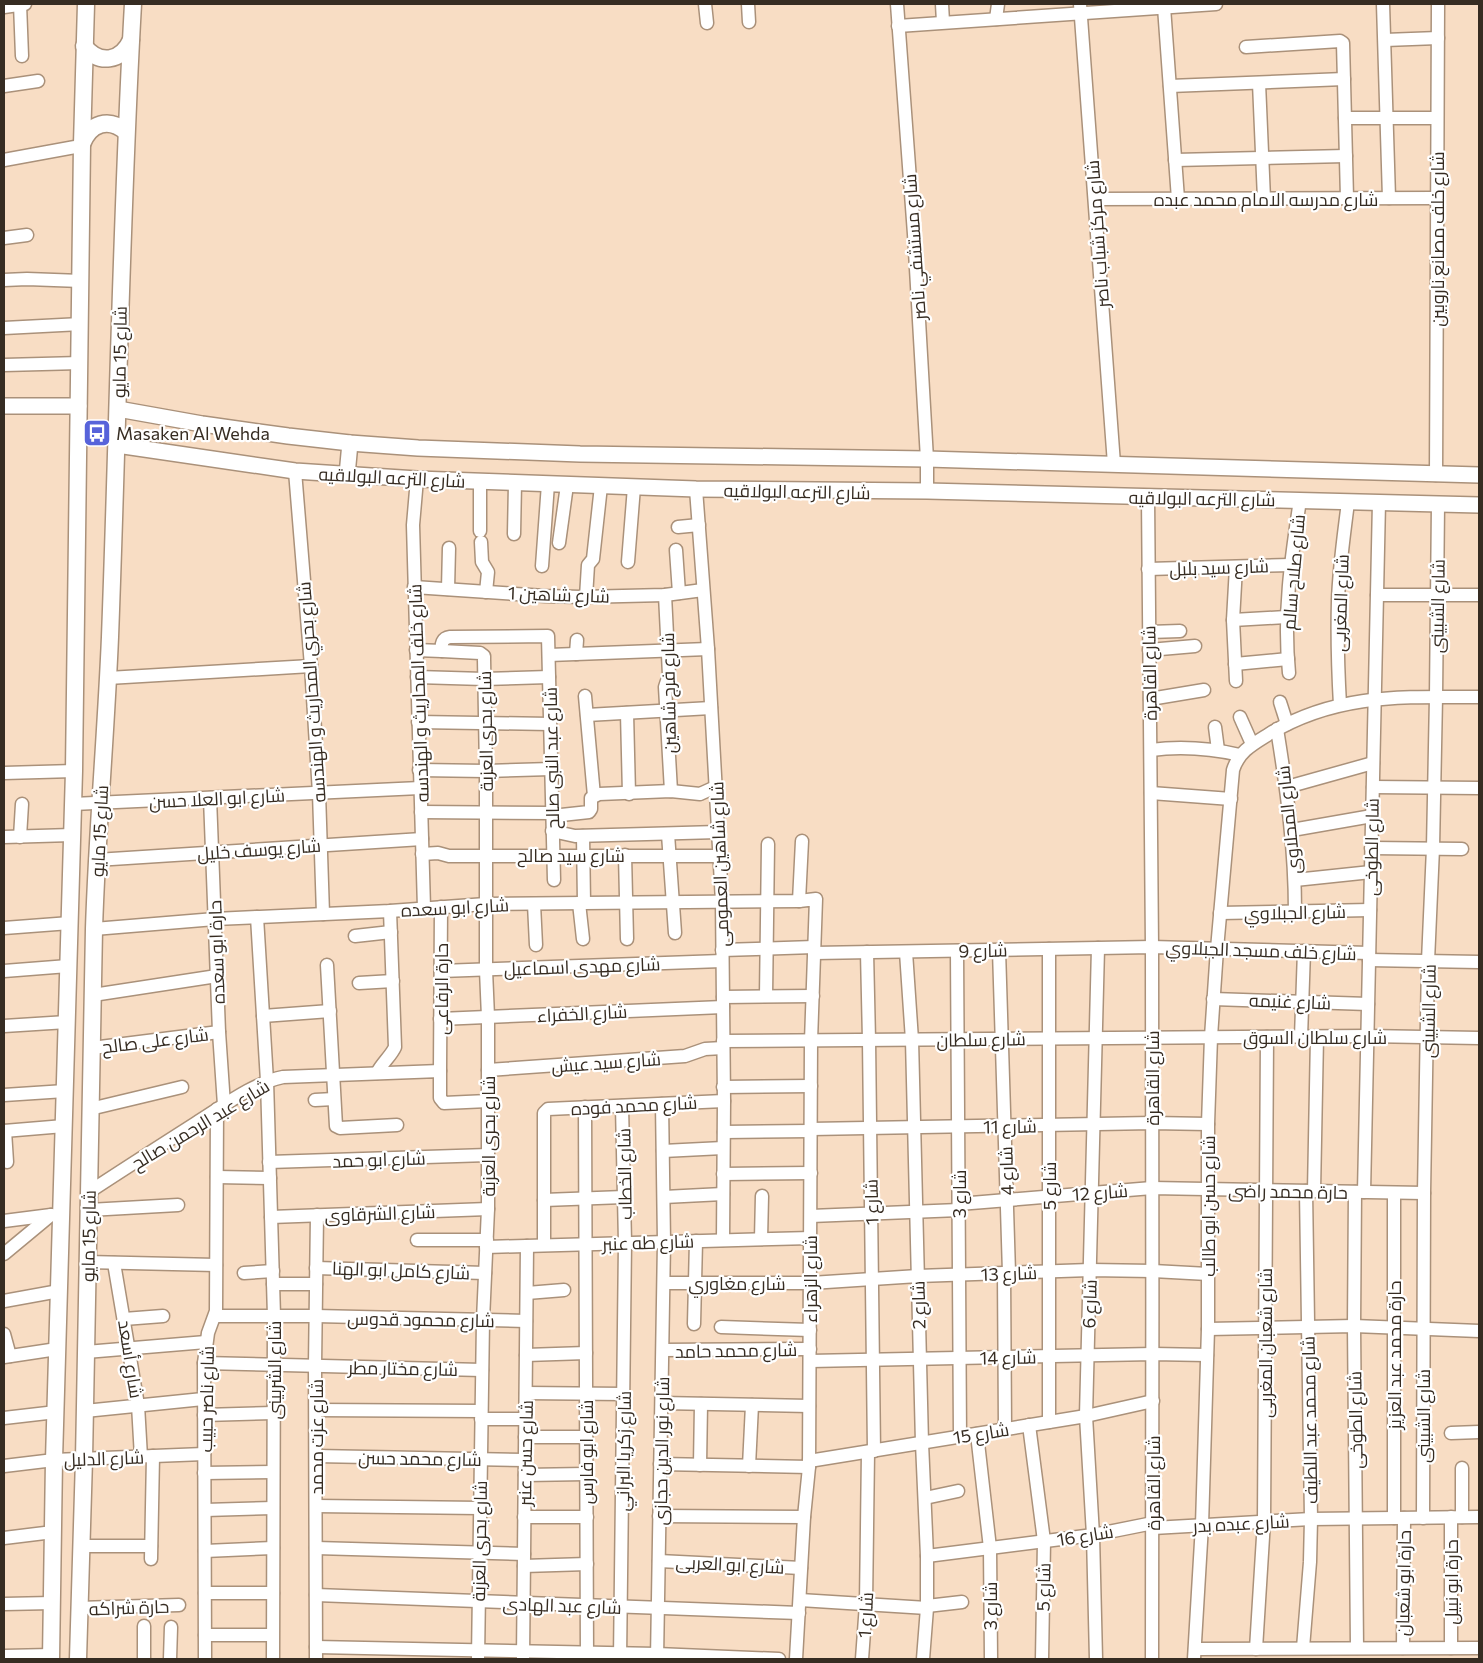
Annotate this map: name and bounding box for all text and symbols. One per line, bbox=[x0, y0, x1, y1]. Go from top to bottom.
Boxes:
street label: شارع خلف مصانع ناروبين bbox=[1426, 151, 1450, 327]
street label: شارع مركز شباب ناصر bbox=[1081, 159, 1115, 310]
street label: شارع مستشفي ناصر bbox=[898, 173, 934, 322]
street label: شارع مدرسه الامام محمد عبده bbox=[1154, 188, 1378, 212]
street label: شارع 15 مايو bbox=[107, 306, 133, 398]
bus stop icon: Masaken Al Wehda bbox=[82, 418, 112, 448]
place label: Masaken Al Wehda bbox=[116, 422, 270, 444]
street label: شارع الترعه البولاقيه bbox=[318, 462, 466, 494]
street label: شارع الترعه البولاقيه bbox=[723, 479, 871, 505]
street label: شارع الترعه البولاقيه bbox=[1128, 486, 1276, 512]
street label: شارع صلاح سالم bbox=[1277, 513, 1311, 631]
street label: شارع سيد بلبل bbox=[1169, 554, 1269, 582]
street label: شارع المغربى bbox=[1327, 554, 1355, 652]
street label: شارع الشبينى bbox=[1425, 559, 1451, 653]
street label: شارع بحري المحاريث و الهندسه bbox=[292, 581, 334, 803]
street label: شارع شاهين 1 bbox=[508, 581, 610, 609]
street label: شارع خلف المحاريث و الهندسه bbox=[403, 583, 435, 803]
street label: شارع القاهرة bbox=[1137, 625, 1163, 721]
street label: شارع فرج شاهين bbox=[656, 632, 682, 754]
street label: شارع بحرى العزبة bbox=[473, 670, 499, 792]
street label: شارع عبد النبى صالح bbox=[539, 687, 565, 829]
street label: شارع المحلاوى bbox=[1271, 764, 1307, 875]
street label: شارع شاهين العمومى bbox=[705, 781, 735, 947]
street label: شارع ابو العلا حسن bbox=[148, 783, 286, 815]
street label: شارع 15 مايو bbox=[86, 785, 114, 878]
street label: شارع الطوخى bbox=[1359, 798, 1385, 896]
street label: شارع يوسف خليل bbox=[196, 834, 322, 866]
street label: شارع سيد صالح bbox=[517, 844, 625, 868]
street label: شارع ابو سعده bbox=[400, 893, 510, 923]
street label: حارة ابو سعده bbox=[203, 900, 230, 1004]
street label: شارع الجبلاوي bbox=[1244, 900, 1346, 928]
street label: شارع خلف مسجد الجبلاوي bbox=[1165, 936, 1357, 968]
street label: شارع 9 bbox=[958, 939, 1008, 963]
street label: حارة الرفاعى bbox=[430, 943, 453, 1035]
street label: شارع مهدى اسماعيل bbox=[503, 952, 661, 982]
street label: شارع الشبينى bbox=[1416, 964, 1442, 1058]
street label: شارع غنيمه bbox=[1249, 989, 1331, 1015]
street label: شارع الخفراء bbox=[536, 1000, 628, 1028]
street label: شارع على صالح bbox=[100, 1023, 210, 1059]
street label: شارع سلطان السوق bbox=[1243, 1026, 1387, 1050]
street label: شارع سلطان bbox=[936, 1027, 1026, 1053]
street label: شارع القاهرة bbox=[1141, 1030, 1165, 1126]
street label: شارع سيد عيش bbox=[550, 1047, 662, 1079]
street label: شارع عبد الرحمن صالح bbox=[127, 1074, 274, 1176]
street label: شارع بحرى العزبة bbox=[477, 1076, 501, 1196]
street label: شارع محمد فوده bbox=[570, 1091, 698, 1121]
street label: شارع 11 bbox=[983, 1115, 1037, 1139]
street label: شارع الخطاب bbox=[612, 1128, 638, 1220]
street label: شارع حسن ابو طالب bbox=[1197, 1135, 1221, 1277]
street label: شارع ابو حمد bbox=[332, 1146, 426, 1174]
street label: شارع 4 bbox=[994, 1146, 1020, 1196]
street label: شارع 5 bbox=[1038, 1162, 1062, 1210]
street label: شارع 3 bbox=[948, 1170, 972, 1218]
street label: شارع 1 bbox=[860, 1179, 884, 1225]
street label: شارع 12 bbox=[1071, 1179, 1129, 1207]
street label: حارة محمد راضى bbox=[1228, 1179, 1348, 1204]
street label: شارع 15 مايو bbox=[76, 1190, 102, 1282]
street label: شارع الشرقاوى bbox=[324, 1200, 436, 1228]
street label: شارع طه عنبر bbox=[601, 1229, 695, 1257]
street label: شارع الزهراء bbox=[799, 1235, 823, 1323]
street label: شارع كامل ابو الهنا bbox=[331, 1257, 470, 1285]
street label: شارع 13 bbox=[980, 1261, 1038, 1287]
street label: شارع شعبان المغربى bbox=[1254, 1268, 1278, 1418]
street label: شارع مغاوري bbox=[688, 1272, 786, 1298]
street label: شارع 6 bbox=[1077, 1279, 1103, 1329]
street label: شارع 2 bbox=[907, 1281, 931, 1329]
street label: حارة محمد عبد العزيز bbox=[1383, 1281, 1406, 1430]
street label: شارع محمود قدوس bbox=[347, 1307, 495, 1333]
street label: شارع أسعد bbox=[112, 1318, 148, 1400]
street label: شارع الشربينى bbox=[263, 1321, 287, 1419]
street label: شارع محمد عبد اللطيف bbox=[1297, 1336, 1323, 1504]
street label: شارع محمد حامد bbox=[675, 1338, 797, 1364]
street label: شارع ناصر حبيب bbox=[194, 1345, 220, 1453]
street label: شارع 14 bbox=[979, 1346, 1037, 1370]
street label: شارع مختار مطر bbox=[347, 1356, 458, 1382]
street label: شارع الشبينى bbox=[1412, 1369, 1436, 1463]
street label: شارع الطوخى bbox=[1343, 1371, 1369, 1469]
street label: شارع نور الدين حجازى bbox=[649, 1376, 675, 1526]
street label: شارع عزت محمد bbox=[305, 1379, 329, 1495]
street label: شارع زكريا البراني bbox=[611, 1390, 639, 1512]
street label: شارع حسن عنبر bbox=[513, 1400, 539, 1507]
street label: شارع ابو فارس bbox=[575, 1400, 599, 1504]
street label: شارع 15 bbox=[951, 1418, 1011, 1450]
street label: شارع القاهرة bbox=[1142, 1435, 1166, 1531]
street label: شارع الدليل bbox=[63, 1446, 145, 1472]
street label: شارع محمد حسن bbox=[358, 1446, 482, 1472]
street label: شارع بحرى العزبة bbox=[467, 1480, 493, 1602]
street label: شارع عبده بدر bbox=[1191, 1509, 1290, 1539]
street label: شارع 16 bbox=[1055, 1520, 1115, 1552]
street label: حارة ابو شعبان bbox=[1391, 1530, 1416, 1636]
street label: حارة ابو نبيل bbox=[1440, 1539, 1463, 1625]
street label: شارع ابو العربى bbox=[675, 1550, 785, 1580]
street label: شارع 5 bbox=[1032, 1562, 1056, 1612]
street label: شارع 3 bbox=[979, 1582, 1003, 1630]
street label: شارع 1 bbox=[853, 1591, 879, 1639]
street label: شارع عبد الهادى bbox=[502, 1592, 622, 1620]
street label: حارة شراكه bbox=[88, 1595, 170, 1620]

